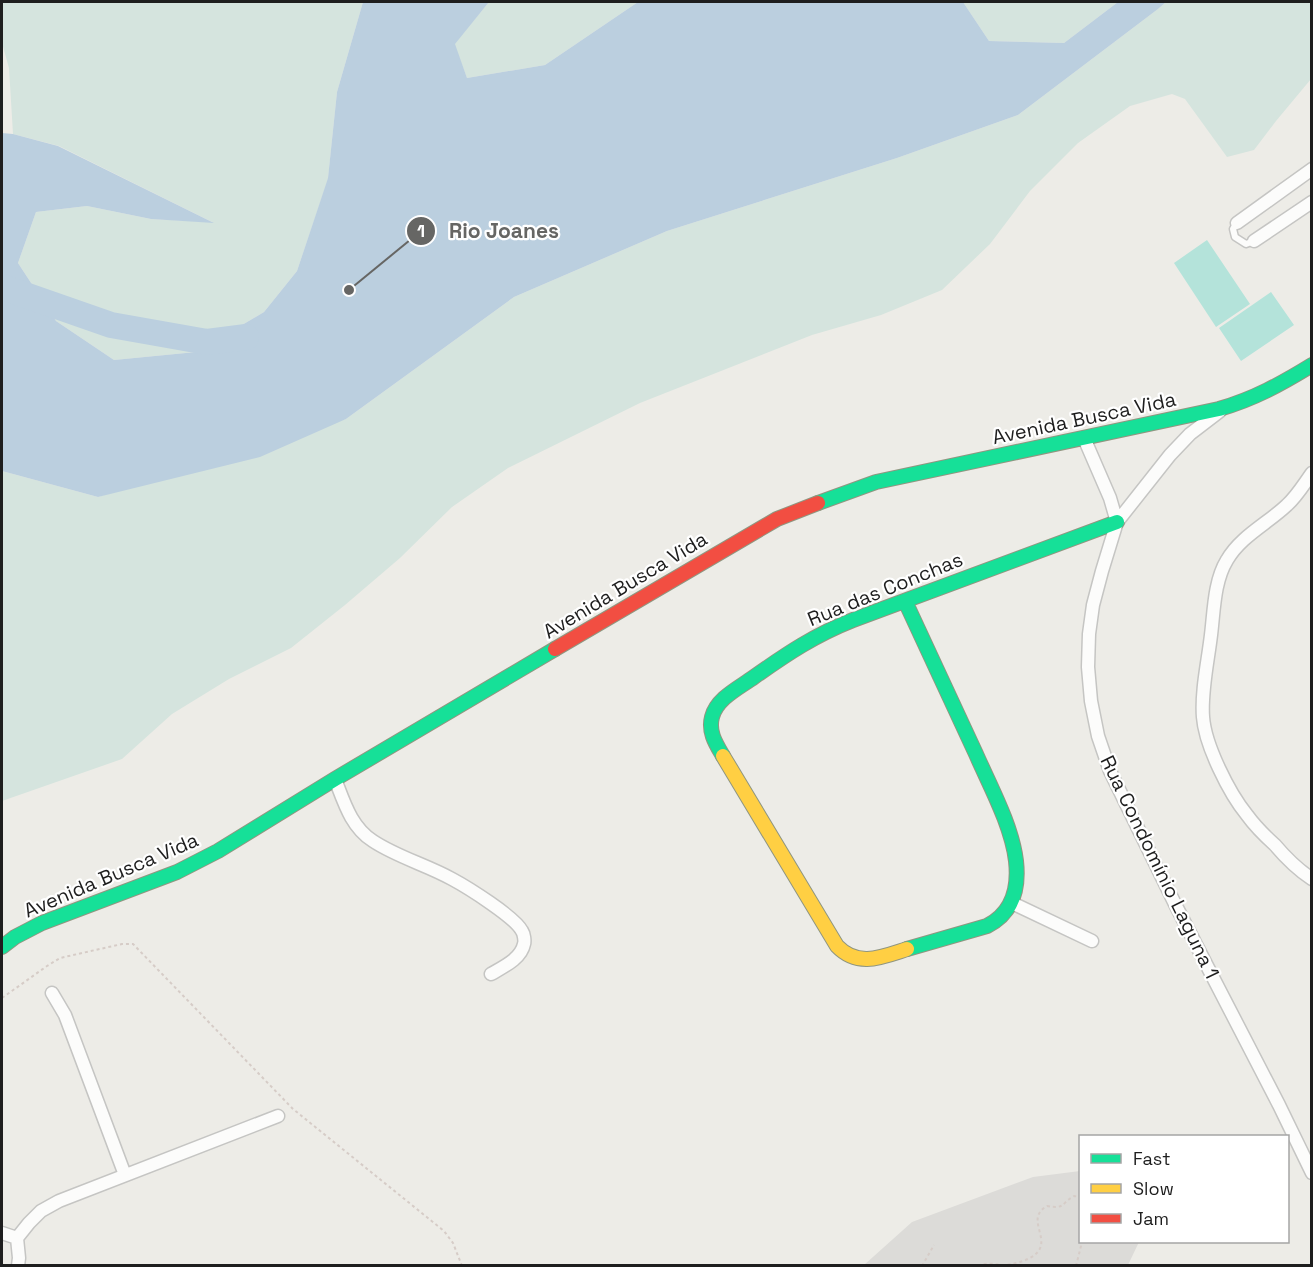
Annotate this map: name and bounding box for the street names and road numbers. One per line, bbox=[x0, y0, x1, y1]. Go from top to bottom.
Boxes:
street label: Avenida Busca Vida bbox=[990, 386, 1178, 450]
street label: Avenida Busca Vida bbox=[538, 526, 712, 644]
street label: Rua das Conchas bbox=[804, 546, 966, 632]
street label: Rua Condomínio Laguna 1 bbox=[1095, 751, 1225, 983]
street label: Avenida Busca Vida bbox=[20, 826, 202, 924]

